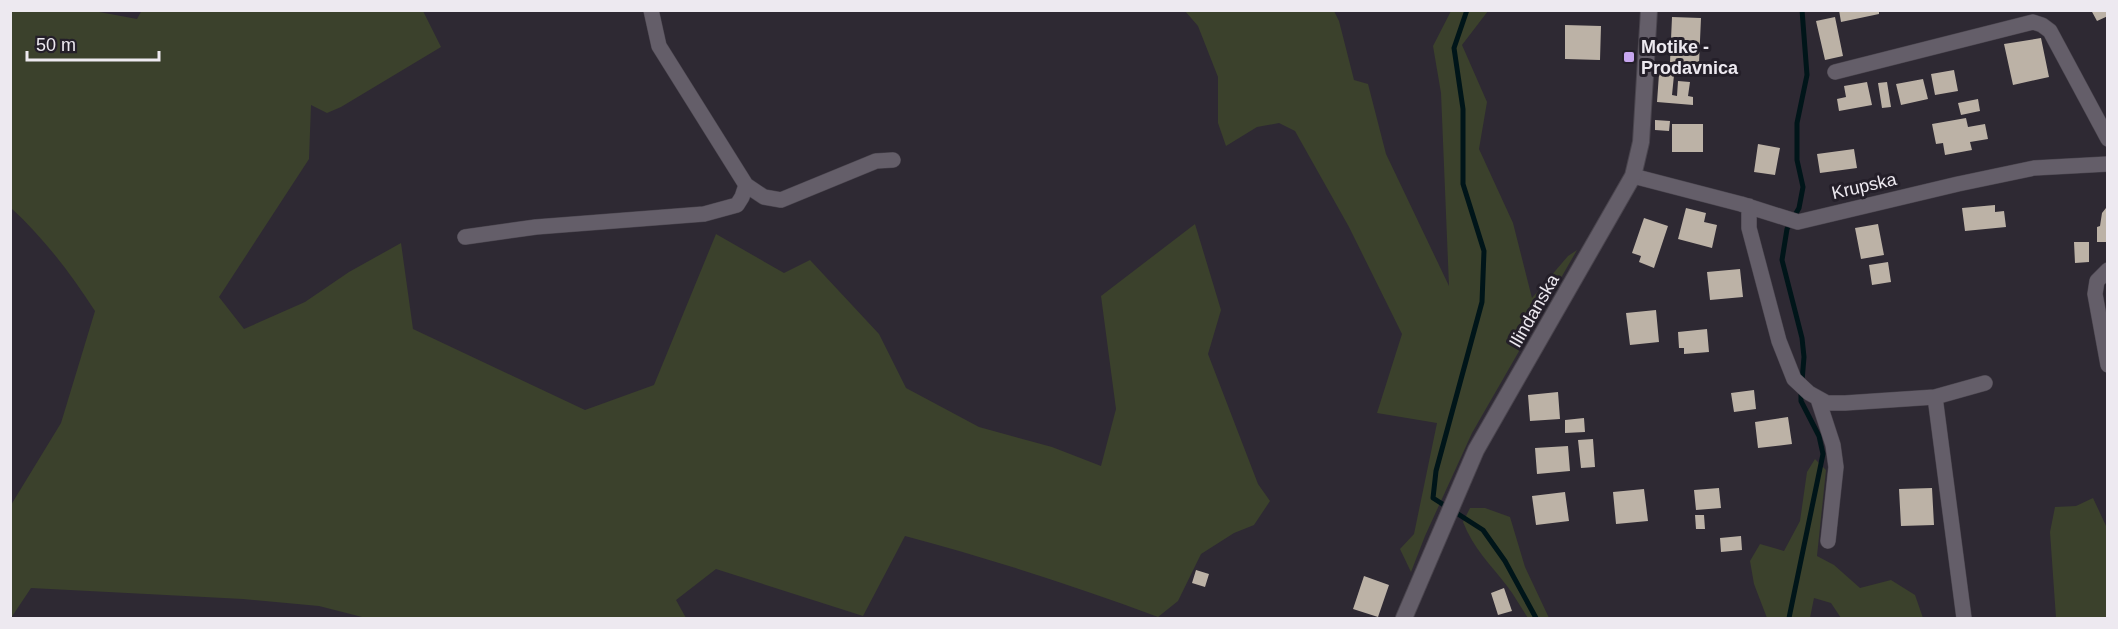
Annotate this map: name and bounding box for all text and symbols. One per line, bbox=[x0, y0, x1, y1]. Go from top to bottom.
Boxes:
scale bar bbox=[27, 24, 159, 62]
text: 50 m bbox=[36, 35, 76, 55]
place label: Motike - Prodavnica bbox=[1641, 37, 1739, 78]
marker: Motike - Prodavnica bbox=[1622, 50, 1636, 64]
street label: Krupska bbox=[1830, 169, 1899, 203]
street label: Ilindanska bbox=[1505, 270, 1563, 351]

